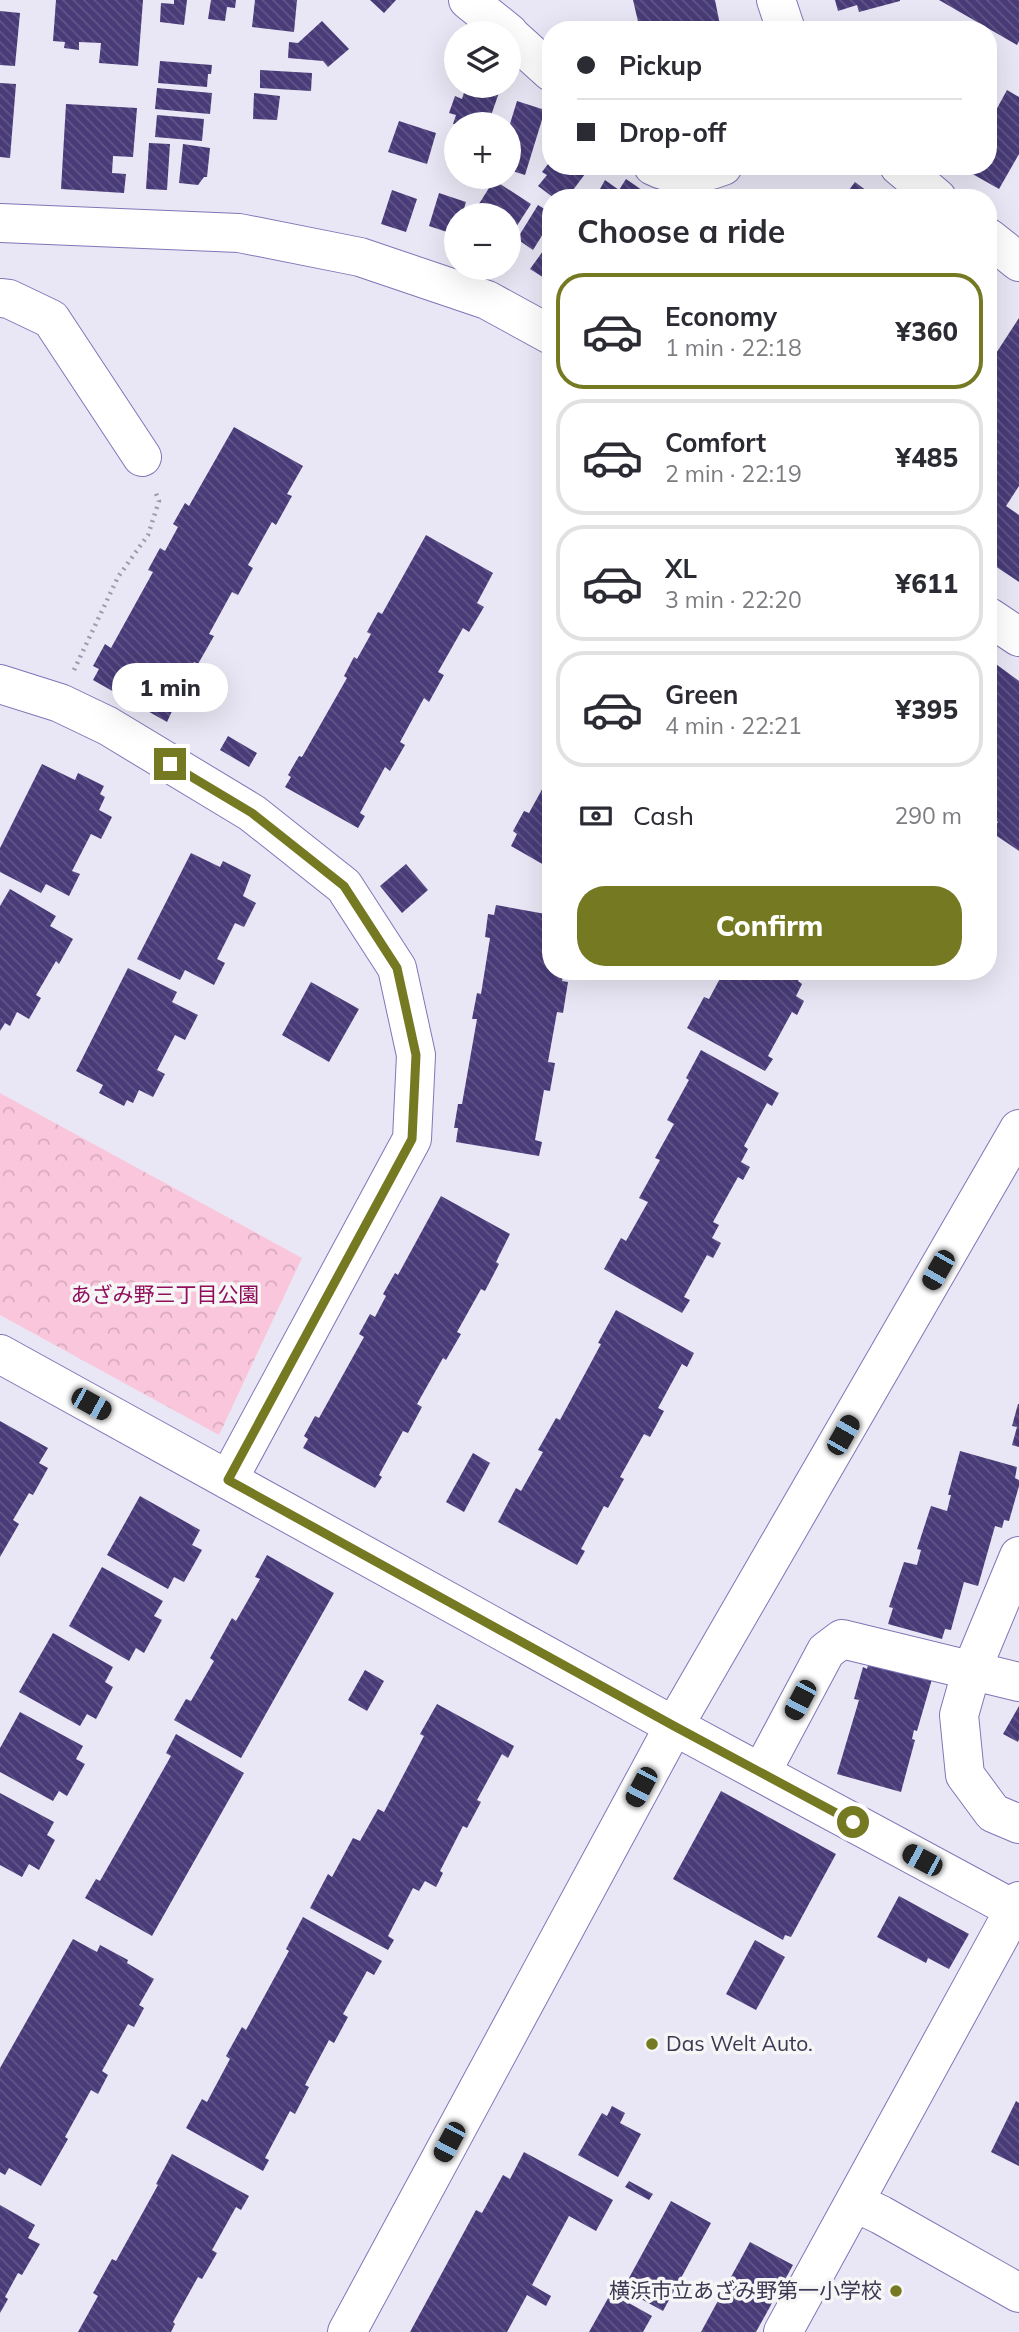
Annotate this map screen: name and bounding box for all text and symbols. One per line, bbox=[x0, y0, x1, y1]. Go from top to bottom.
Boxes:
map controls bbox=[444, 21, 521, 280]
button: layers bbox=[444, 21, 521, 98]
text: Pickup bbox=[619, 49, 702, 82]
button: + bbox=[444, 112, 521, 189]
text: Drop-off bbox=[619, 116, 726, 149]
button: − bbox=[444, 203, 521, 280]
text: Choose a ride bbox=[577, 211, 785, 251]
icon: car bbox=[581, 300, 644, 363]
text: Economy bbox=[665, 300, 777, 333]
text: ¥360 bbox=[896, 315, 958, 348]
text: 1 min · 22:18 bbox=[665, 333, 802, 362]
icon: car bbox=[581, 426, 644, 489]
text: Comfort bbox=[665, 426, 766, 459]
text: ¥485 bbox=[896, 441, 958, 474]
text: 2 min · 22:19 bbox=[665, 459, 802, 488]
icon: car bbox=[581, 552, 644, 615]
text: XL bbox=[665, 552, 697, 585]
text: ¥611 bbox=[896, 567, 958, 600]
text: 3 min · 22:20 bbox=[665, 585, 802, 614]
callout: 1 min bbox=[112, 662, 228, 712]
text: 1 min bbox=[139, 673, 201, 702]
icon: car bbox=[581, 678, 644, 741]
text: Green bbox=[665, 678, 738, 711]
text: ¥395 bbox=[896, 693, 958, 726]
text: 4 min · 22:21 bbox=[665, 711, 802, 740]
route end bbox=[154, 748, 186, 780]
icon: cash bbox=[577, 797, 615, 835]
text: Cash bbox=[633, 799, 694, 832]
text: 290 m bbox=[894, 801, 962, 830]
button: Confirm bbox=[577, 886, 962, 966]
car bbox=[919, 1247, 958, 1293]
park label: あざみ野三丁目公園 bbox=[71, 1281, 260, 1307]
car bbox=[68, 1385, 115, 1423]
car bbox=[824, 1412, 863, 1458]
car bbox=[781, 1677, 820, 1723]
car bbox=[622, 1764, 661, 1810]
route start bbox=[837, 1806, 869, 1838]
car bbox=[899, 1841, 946, 1879]
place label: Das Welt Auto. bbox=[666, 2030, 813, 2056]
marker: Das Welt Auto. bbox=[644, 2036, 660, 2052]
car bbox=[430, 2119, 469, 2165]
place label: 横浜市立あざみ野第一小学校 bbox=[609, 2277, 882, 2303]
marker: 横浜市立あざみ野第一小学校 bbox=[888, 2283, 904, 2299]

